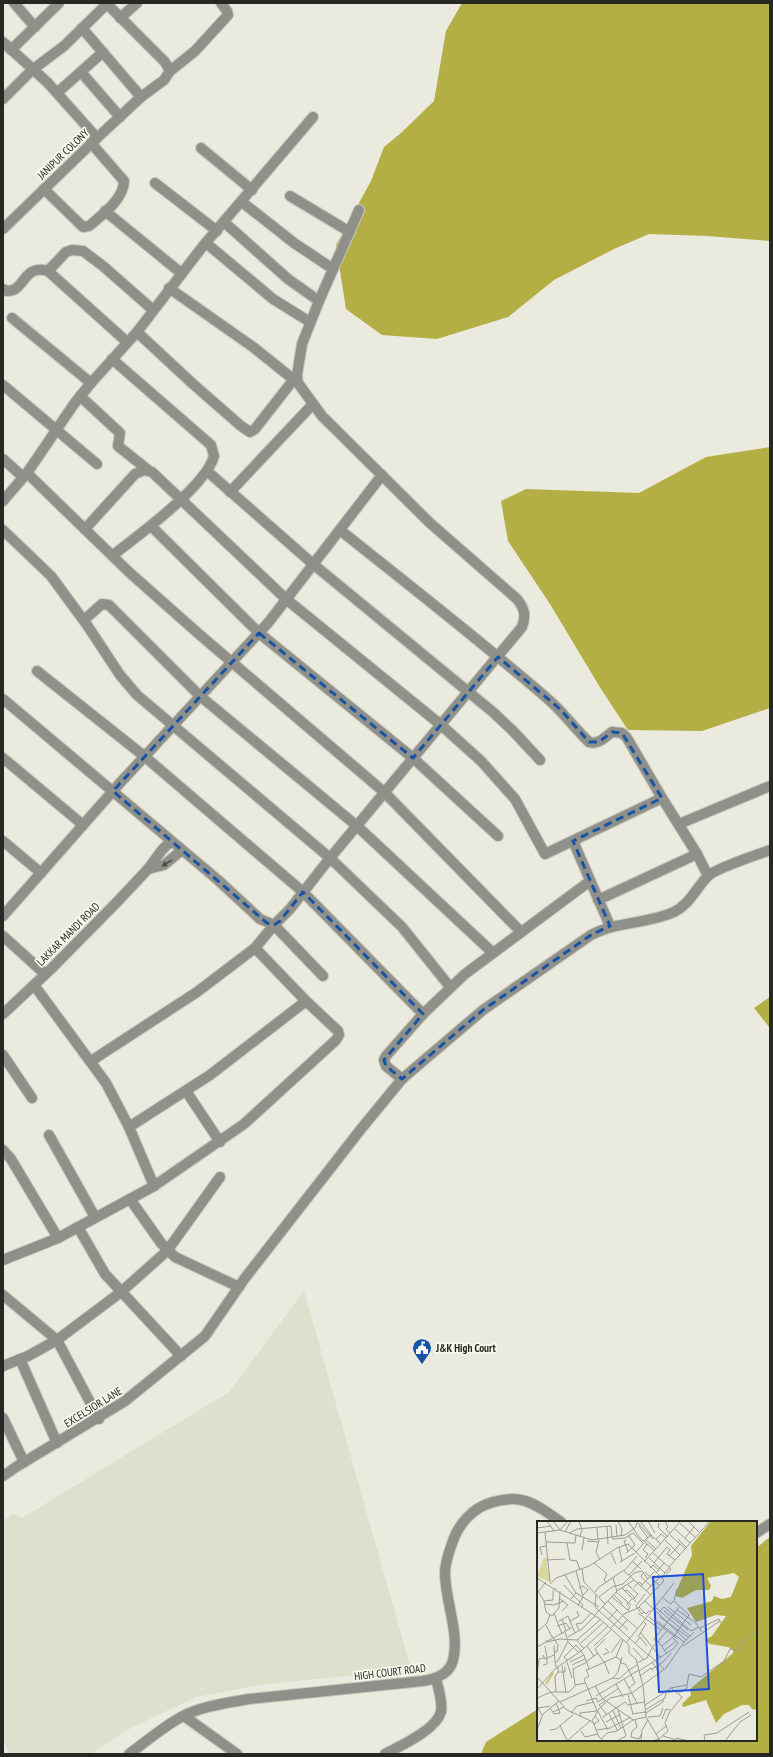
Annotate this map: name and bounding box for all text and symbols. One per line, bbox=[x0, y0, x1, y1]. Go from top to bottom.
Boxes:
street label: JANIPUR COLONY bbox=[34, 126, 92, 183]
one-way arrow bbox=[162, 859, 172, 867]
street label: LAKKAR MANDI ROAD bbox=[33, 899, 103, 969]
public building icon: J&K High Court bbox=[411, 1337, 433, 1365]
place label: J&K High Court bbox=[435, 1341, 497, 1355]
street label: EXCELSIOR LANE bbox=[61, 1384, 125, 1430]
inset map bbox=[537, 1521, 757, 1741]
street label: HIGH COURT ROAD bbox=[353, 1661, 427, 1683]

